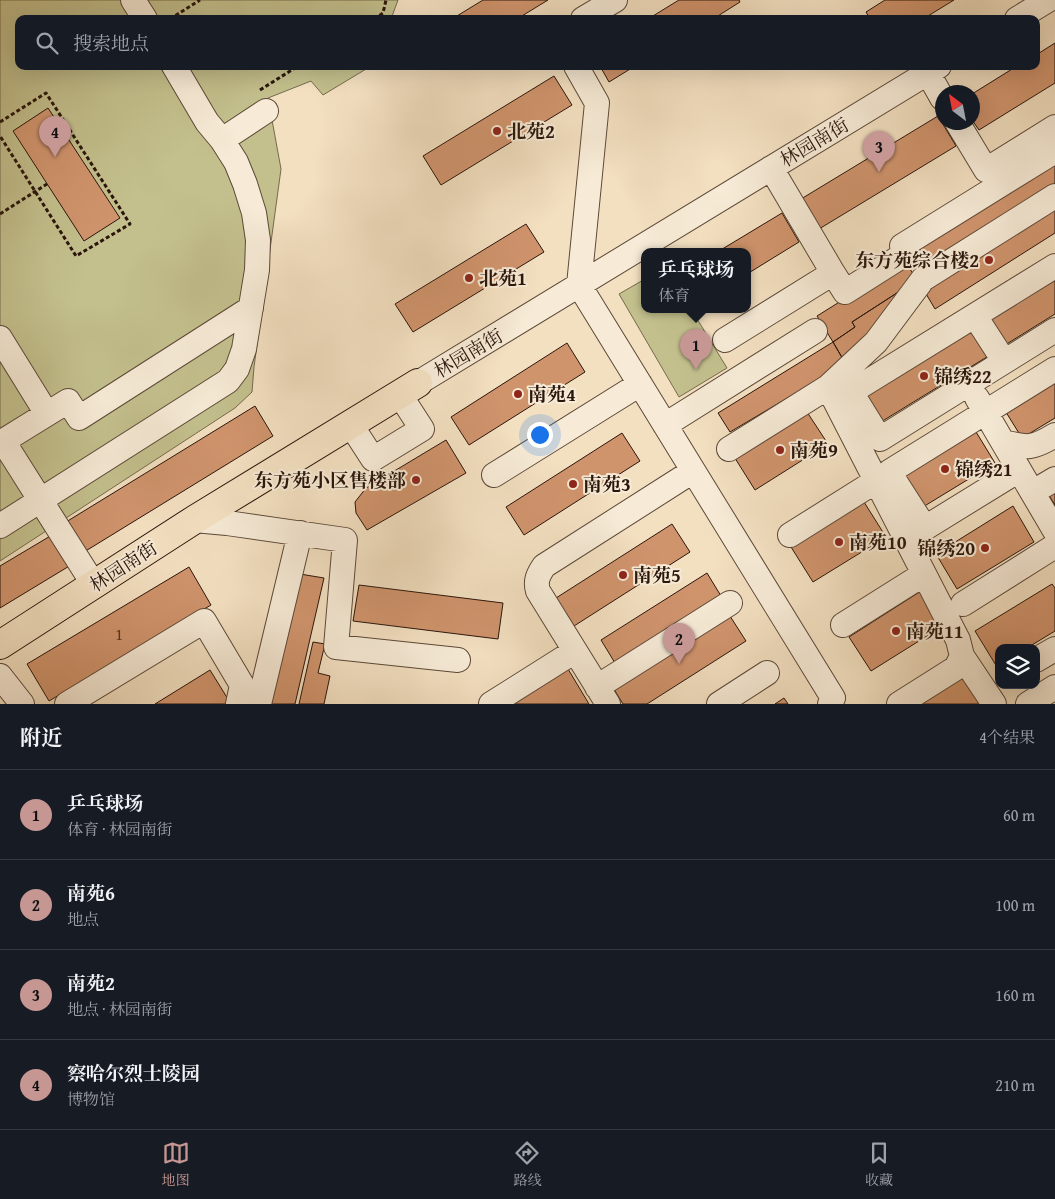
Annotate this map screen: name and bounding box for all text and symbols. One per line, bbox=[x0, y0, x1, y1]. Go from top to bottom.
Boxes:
search box bbox=[15, 15, 1040, 70]
icon: search bbox=[33, 29, 61, 57]
text: 搜索地点 bbox=[73, 29, 149, 57]
north arrow bbox=[935, 85, 980, 130]
street label: 林园南街 bbox=[774, 110, 854, 174]
pin: 4 bbox=[39, 116, 71, 157]
place label: 北苑2 bbox=[507, 117, 555, 145]
marker: 北苑2 bbox=[491, 125, 503, 137]
pin: 3 bbox=[863, 131, 895, 172]
place label: 东方苑综合楼2 bbox=[855, 246, 979, 274]
popup bbox=[641, 248, 751, 313]
marker: 东方苑综合楼2 bbox=[983, 254, 995, 266]
text: 乒乓球场 bbox=[658, 255, 734, 283]
place label: 北苑1 bbox=[479, 264, 527, 292]
marker: 北苑1 bbox=[463, 272, 475, 284]
text: 体育 bbox=[658, 283, 690, 307]
street label: 林园南街 bbox=[428, 321, 508, 385]
pin: 1 bbox=[680, 329, 712, 370]
place label: 锦绣22 bbox=[934, 362, 992, 390]
marker: 锦绣22 bbox=[918, 370, 930, 382]
place label: 南苑4 bbox=[528, 380, 576, 408]
marker: 南苑4 bbox=[512, 388, 524, 400]
your location bbox=[527, 422, 553, 448]
place label: 南苑9 bbox=[790, 436, 838, 464]
marker: 南苑9 bbox=[774, 444, 786, 456]
place label: 锦绣21 bbox=[955, 455, 1013, 483]
marker: 锦绣21 bbox=[939, 463, 951, 475]
place label: 东方苑小区售楼部 bbox=[254, 466, 406, 494]
place label: 南苑3 bbox=[583, 470, 631, 498]
marker: 东方苑小区售楼部 bbox=[410, 474, 422, 486]
marker: 南苑3 bbox=[567, 478, 579, 490]
place label: 南苑10 bbox=[849, 528, 907, 556]
street label: 林园南街 bbox=[83, 534, 163, 598]
place label: 锦绣20 bbox=[917, 534, 975, 562]
marker: 南苑10 bbox=[833, 536, 845, 548]
marker: 锦绣20 bbox=[979, 542, 991, 554]
place label: 南苑5 bbox=[633, 561, 681, 589]
marker: 南苑5 bbox=[617, 569, 629, 581]
place label: 南苑11 bbox=[906, 617, 964, 645]
house number: 1 bbox=[115, 622, 123, 646]
pin: 2 bbox=[663, 623, 695, 664]
marker: 南苑11 bbox=[890, 625, 902, 637]
map controls bbox=[995, 644, 1040, 689]
button: layers bbox=[995, 644, 1040, 689]
text: 附近 bbox=[20, 722, 62, 753]
text: 4个结果 bbox=[979, 725, 1035, 749]
text: 乒乓球场 bbox=[67, 789, 143, 817]
text: 1 bbox=[32, 803, 40, 827]
text: 60 m bbox=[1003, 803, 1035, 827]
text: 体育 · 林园南街 bbox=[67, 817, 173, 841]
text: 南苑6 bbox=[67, 879, 115, 907]
text: 2 bbox=[32, 893, 40, 917]
text: 100 m bbox=[995, 893, 1035, 917]
text: 地点 bbox=[67, 907, 99, 931]
text: 南苑2 bbox=[67, 969, 115, 997]
text: 3 bbox=[32, 983, 40, 1007]
text: 160 m bbox=[995, 983, 1035, 1007]
text: 地点 · 林园南街 bbox=[67, 997, 173, 1021]
text: 察哈尔烈士陵园 bbox=[67, 1059, 200, 1087]
text: 4 bbox=[32, 1073, 40, 1097]
text: 210 m bbox=[995, 1073, 1035, 1097]
text: 博物馆 bbox=[67, 1087, 115, 1111]
tab: 地图 bbox=[162, 1139, 190, 1190]
tab: 路线 bbox=[513, 1139, 541, 1190]
tab: 收藏 bbox=[865, 1139, 893, 1190]

